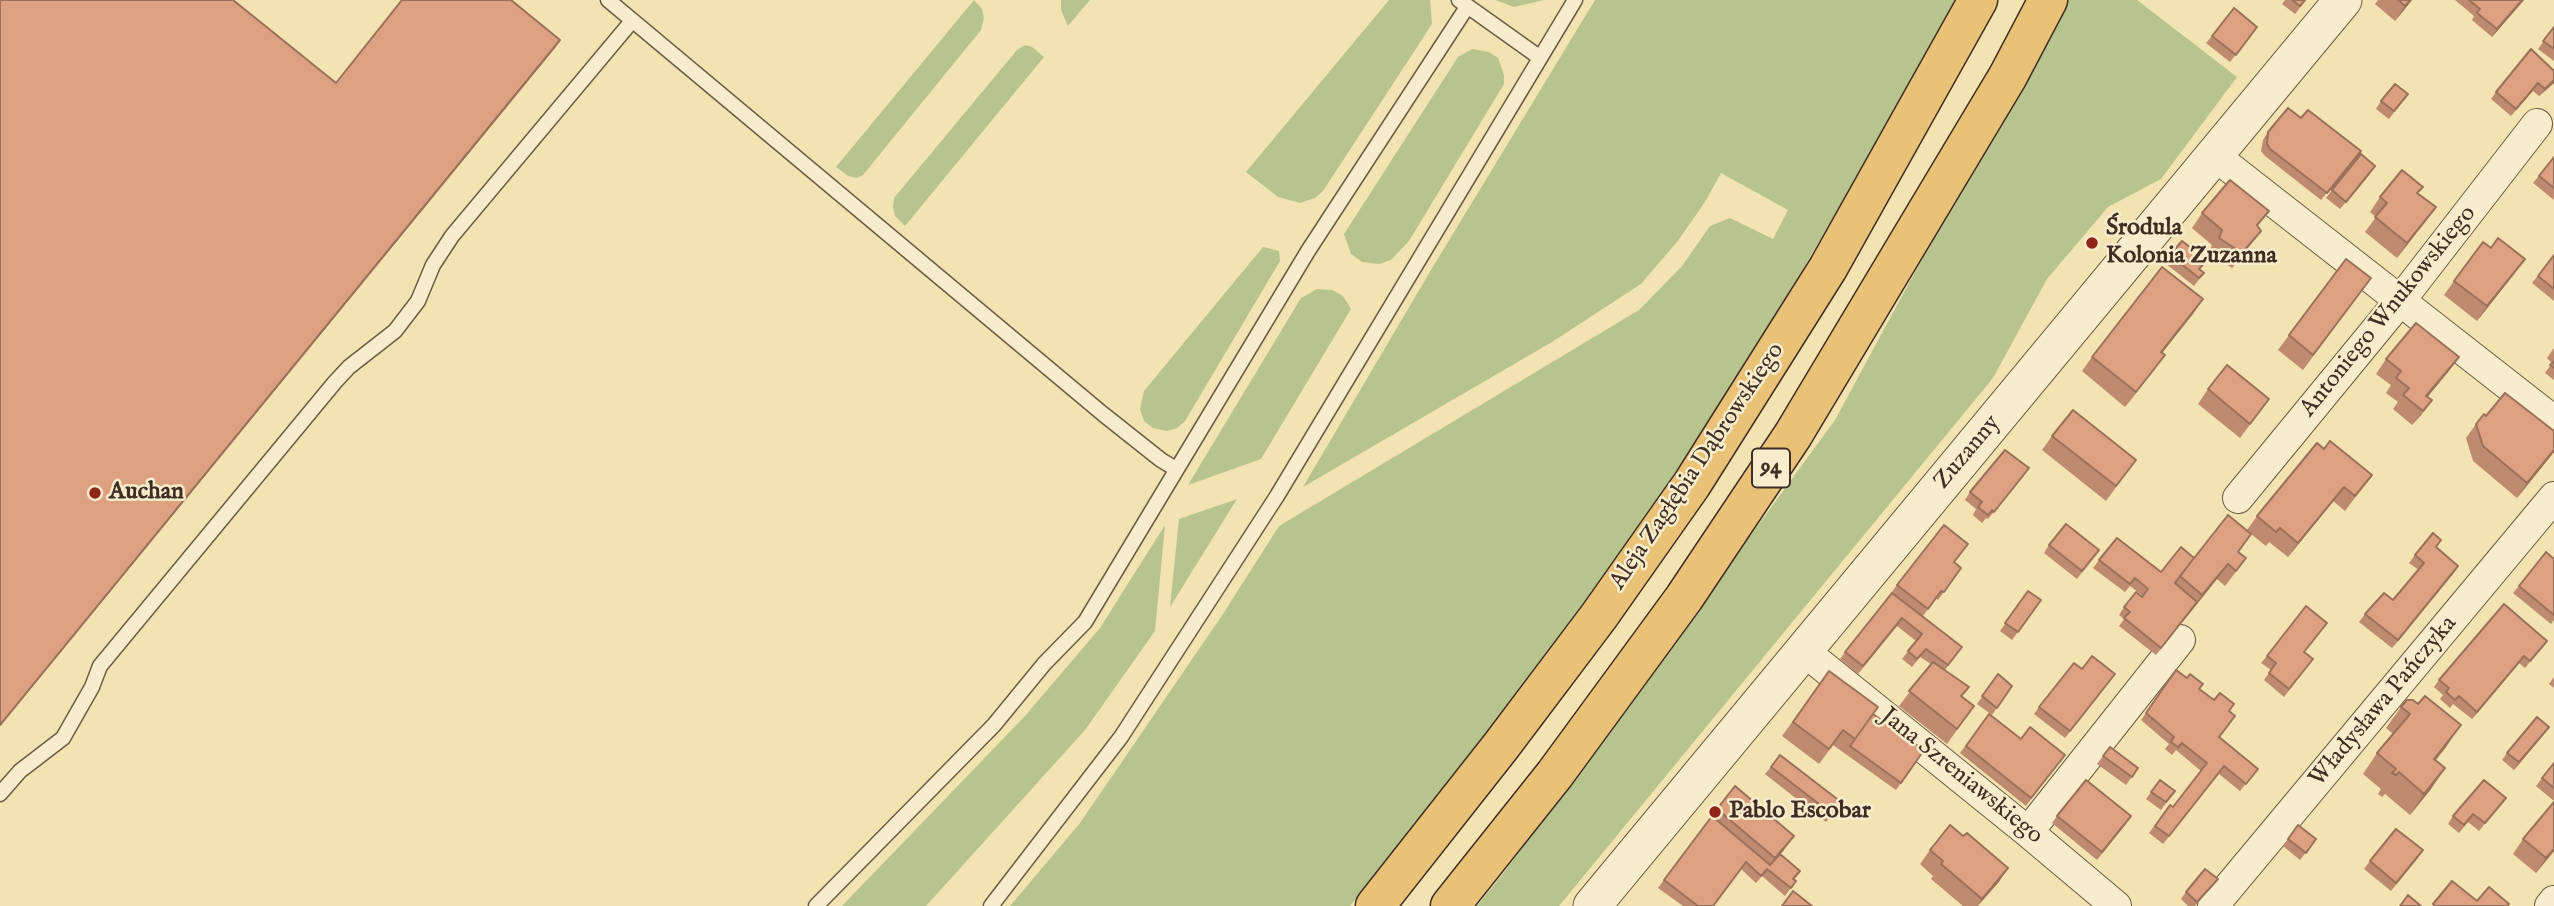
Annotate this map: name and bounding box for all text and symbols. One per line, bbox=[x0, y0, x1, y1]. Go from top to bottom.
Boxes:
street label: Antoniego Wnukowskiego bbox=[2295, 200, 2483, 424]
place label: Środula Kolonia Zuzanna bbox=[2106, 215, 2277, 271]
marker: Środula Kolonia Zuzanna bbox=[2084, 235, 2100, 251]
street label: Aleja Zagłębia Dąbrowskiego bbox=[1605, 338, 1791, 596]
street label: Zuzanny bbox=[1929, 410, 2007, 496]
road number: 94 bbox=[1752, 448, 1790, 488]
place label: Auchan bbox=[109, 479, 184, 507]
marker: Auchan bbox=[87, 485, 103, 501]
street label: Władysława Pańczyka bbox=[2304, 611, 2464, 793]
street label: Jana Szreniawskiego bbox=[1874, 703, 2048, 851]
place label: Pablo Escobar bbox=[1729, 798, 1871, 826]
marker: Pablo Escobar bbox=[1707, 804, 1723, 820]

